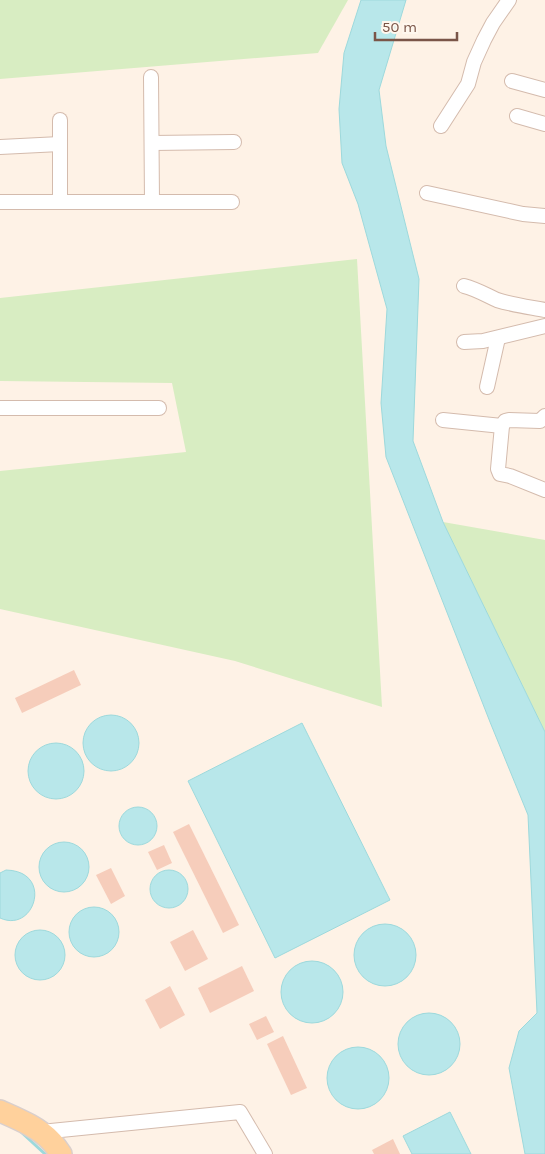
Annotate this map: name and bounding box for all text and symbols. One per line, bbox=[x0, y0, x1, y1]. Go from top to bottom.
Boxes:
scale bar bbox=[375, 10, 458, 42]
text: 50 m bbox=[382, 18, 417, 36]

